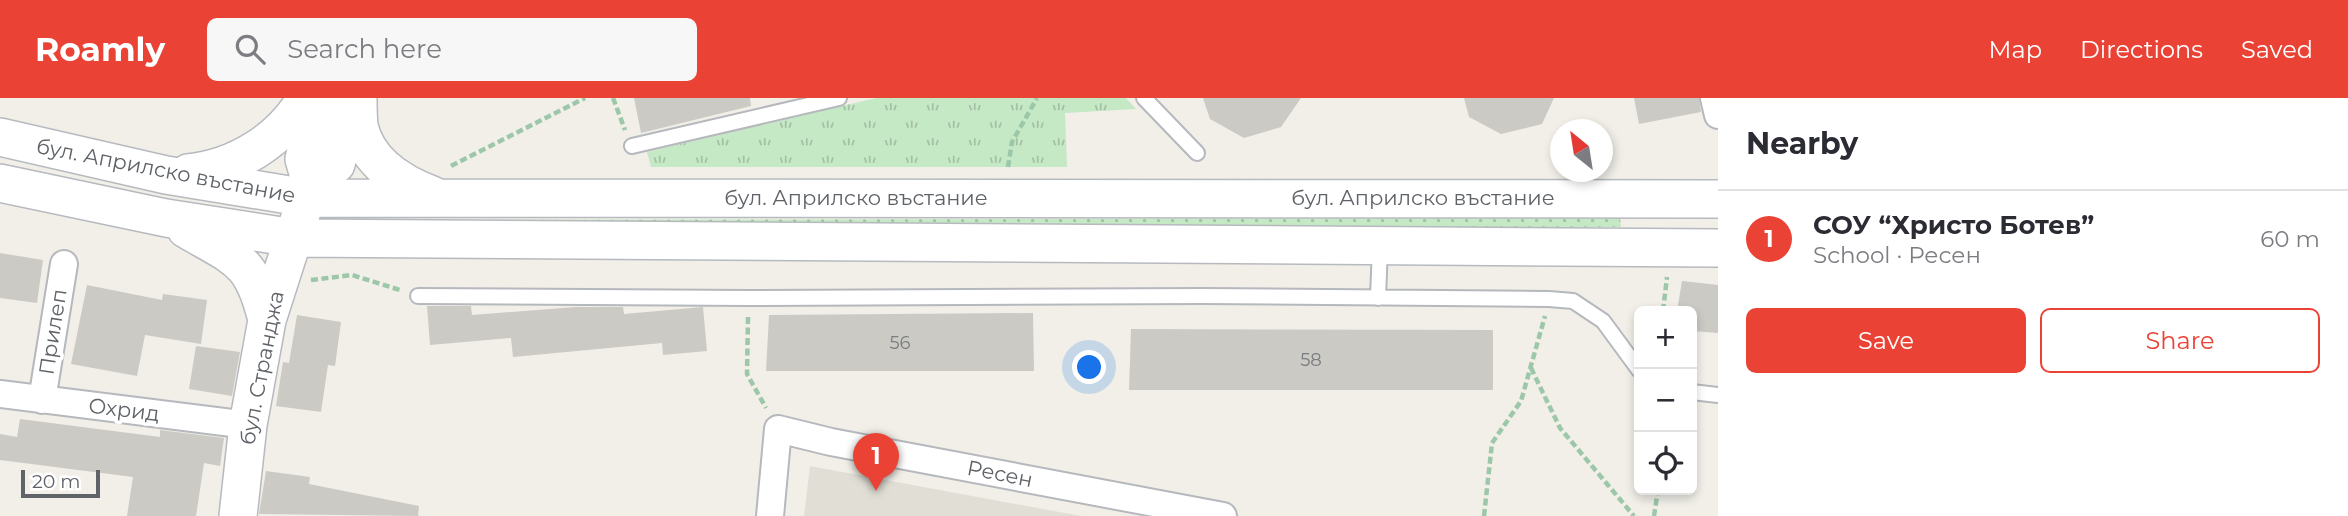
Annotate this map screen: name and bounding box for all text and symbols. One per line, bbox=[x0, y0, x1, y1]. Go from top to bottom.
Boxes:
search box bbox=[207, 18, 697, 81]
text: Roamly bbox=[35, 29, 165, 69]
icon: search bbox=[231, 30, 269, 68]
text: Search here bbox=[287, 33, 442, 65]
text: Map bbox=[1989, 35, 2042, 64]
text: Directions bbox=[2080, 35, 2203, 64]
text: Saved bbox=[2241, 35, 2313, 64]
north arrow bbox=[1550, 119, 1613, 182]
text: Nearby bbox=[1746, 125, 1858, 162]
street label: бул. Априлско въстание bbox=[34, 133, 298, 208]
street label: бул. Априлско въстание bbox=[724, 185, 988, 210]
street label: бул. Априлско въстание bbox=[1291, 185, 1555, 210]
text: СОУ “Христо Ботев” bbox=[1813, 209, 2094, 241]
text: 1 bbox=[1764, 225, 1774, 253]
text: 60 m bbox=[2260, 225, 2320, 253]
text: School · Ресен bbox=[1813, 241, 1981, 269]
street label: Прилеп bbox=[33, 287, 72, 377]
street label: бул. Странджа bbox=[234, 289, 289, 447]
map controls bbox=[1634, 306, 1697, 495]
button: + bbox=[1634, 306, 1697, 369]
button: Save bbox=[1746, 308, 2026, 373]
button: Share bbox=[2040, 308, 2320, 373]
house number: 56 bbox=[889, 332, 911, 354]
house number: 58 bbox=[1300, 349, 1322, 371]
your location bbox=[1072, 350, 1106, 384]
button: − bbox=[1634, 369, 1697, 432]
street label: Охрид bbox=[87, 393, 161, 426]
button: locate bbox=[1634, 432, 1697, 495]
pin: 1 bbox=[853, 433, 899, 491]
street label: Ресен bbox=[965, 455, 1035, 492]
scale bar bbox=[21, 467, 100, 499]
text: 20 m bbox=[32, 470, 80, 493]

